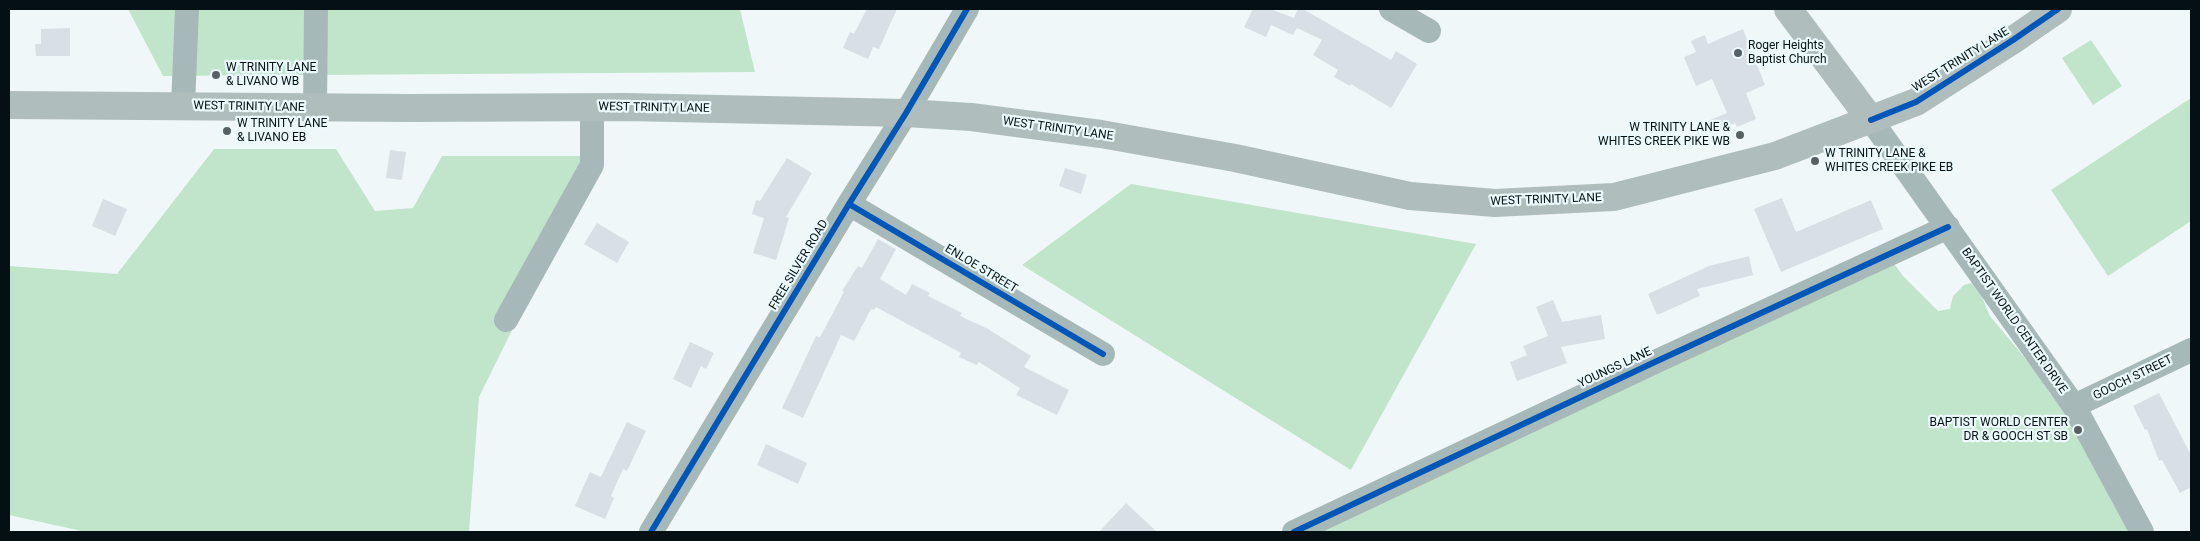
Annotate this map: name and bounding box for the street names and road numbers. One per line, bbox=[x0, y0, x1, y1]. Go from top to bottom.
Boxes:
street label: WEST TRINITY LANE bbox=[1910, 24, 2012, 96]
street label: WEST TRINITY LANE bbox=[193, 99, 305, 115]
street label: WEST TRINITY LANE bbox=[598, 100, 710, 116]
street label: WEST TRINITY LANE bbox=[1002, 114, 1114, 144]
street label: WEST TRINITY LANE bbox=[1490, 191, 1602, 209]
street label: FREE SILVER ROAD bbox=[766, 217, 832, 313]
street label: ENLOE STREET bbox=[942, 242, 1020, 296]
street label: BAPTIST WORLD CENTER DRIVE bbox=[1958, 245, 2070, 397]
street label: YOUNGS LANE bbox=[1576, 345, 1654, 391]
street label: GOOCH STREET bbox=[2091, 353, 2175, 403]

